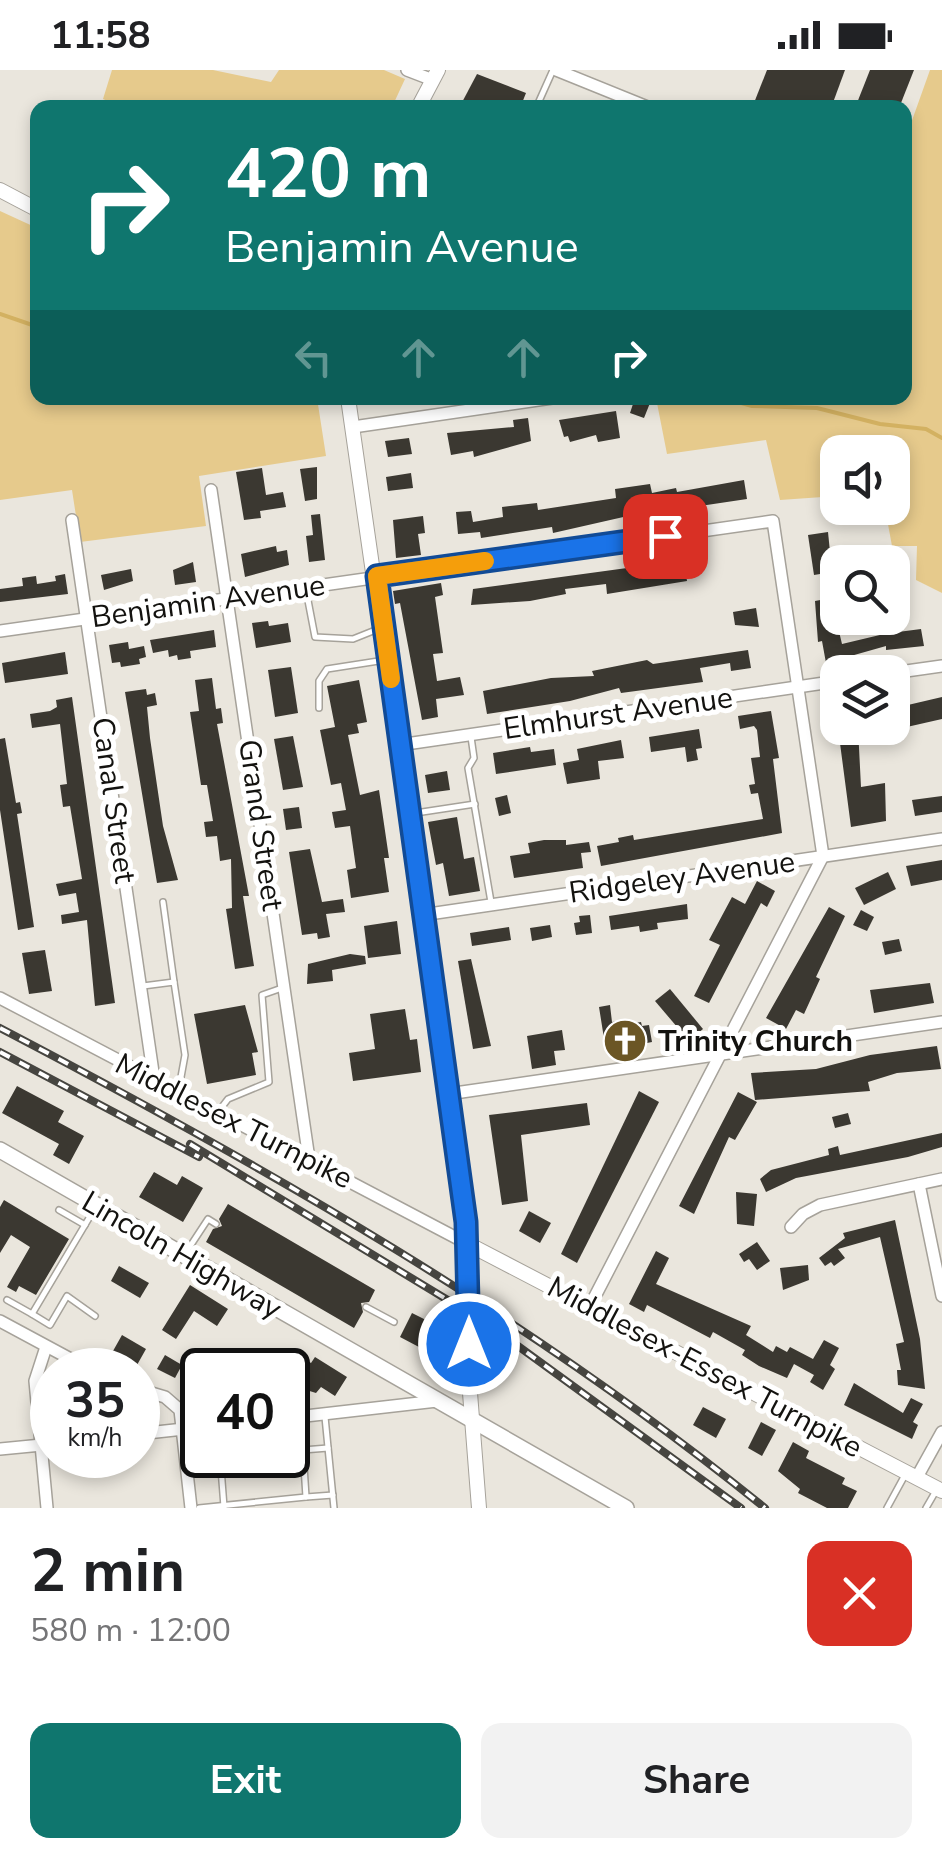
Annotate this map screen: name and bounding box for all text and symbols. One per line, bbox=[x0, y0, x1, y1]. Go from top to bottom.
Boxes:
text: 11:58 bbox=[50, 10, 151, 61]
text: 420 m bbox=[225, 126, 431, 222]
icon: right bbox=[60, 140, 190, 270]
text: Benjamin Avenue bbox=[225, 217, 579, 278]
icon: left bbox=[286, 330, 341, 385]
icon: ahead bbox=[391, 330, 446, 385]
icon: ahead bbox=[496, 330, 551, 385]
icon: right bbox=[601, 330, 656, 385]
map controls bbox=[820, 435, 910, 745]
button: sound bbox=[820, 435, 910, 525]
pin bbox=[623, 494, 708, 579]
icon: arrive bbox=[638, 509, 693, 564]
button: search bbox=[820, 545, 910, 635]
street label: Benjamin Avenue bbox=[88, 565, 328, 638]
button: layers bbox=[820, 655, 910, 745]
street label: Elmhurst Avenue bbox=[501, 677, 735, 750]
street label: Canal Street bbox=[82, 715, 145, 886]
street label: Grand Street bbox=[228, 737, 293, 914]
street label: Ridgeley Avenue bbox=[566, 841, 798, 914]
church icon: Trinity Church bbox=[602, 1018, 648, 1064]
place label: Trinity Church bbox=[658, 1021, 853, 1062]
street label: Middlesex Turnpike bbox=[108, 1044, 360, 1199]
street label: Lincoln Highway bbox=[74, 1182, 290, 1330]
street label: Middlesex-Essex Turnpike bbox=[540, 1267, 869, 1468]
position arrow bbox=[417, 1292, 521, 1396]
speed limit sign: 40 bbox=[180, 1348, 310, 1478]
text: 35 bbox=[65, 1366, 125, 1435]
text: km/h bbox=[67, 1421, 123, 1455]
text: 2 min bbox=[30, 1530, 185, 1612]
button: close bbox=[807, 1541, 912, 1646]
text: 580 m · 12:00 bbox=[30, 1609, 231, 1652]
button: Exit bbox=[30, 1723, 461, 1838]
button: Share bbox=[481, 1723, 912, 1838]

